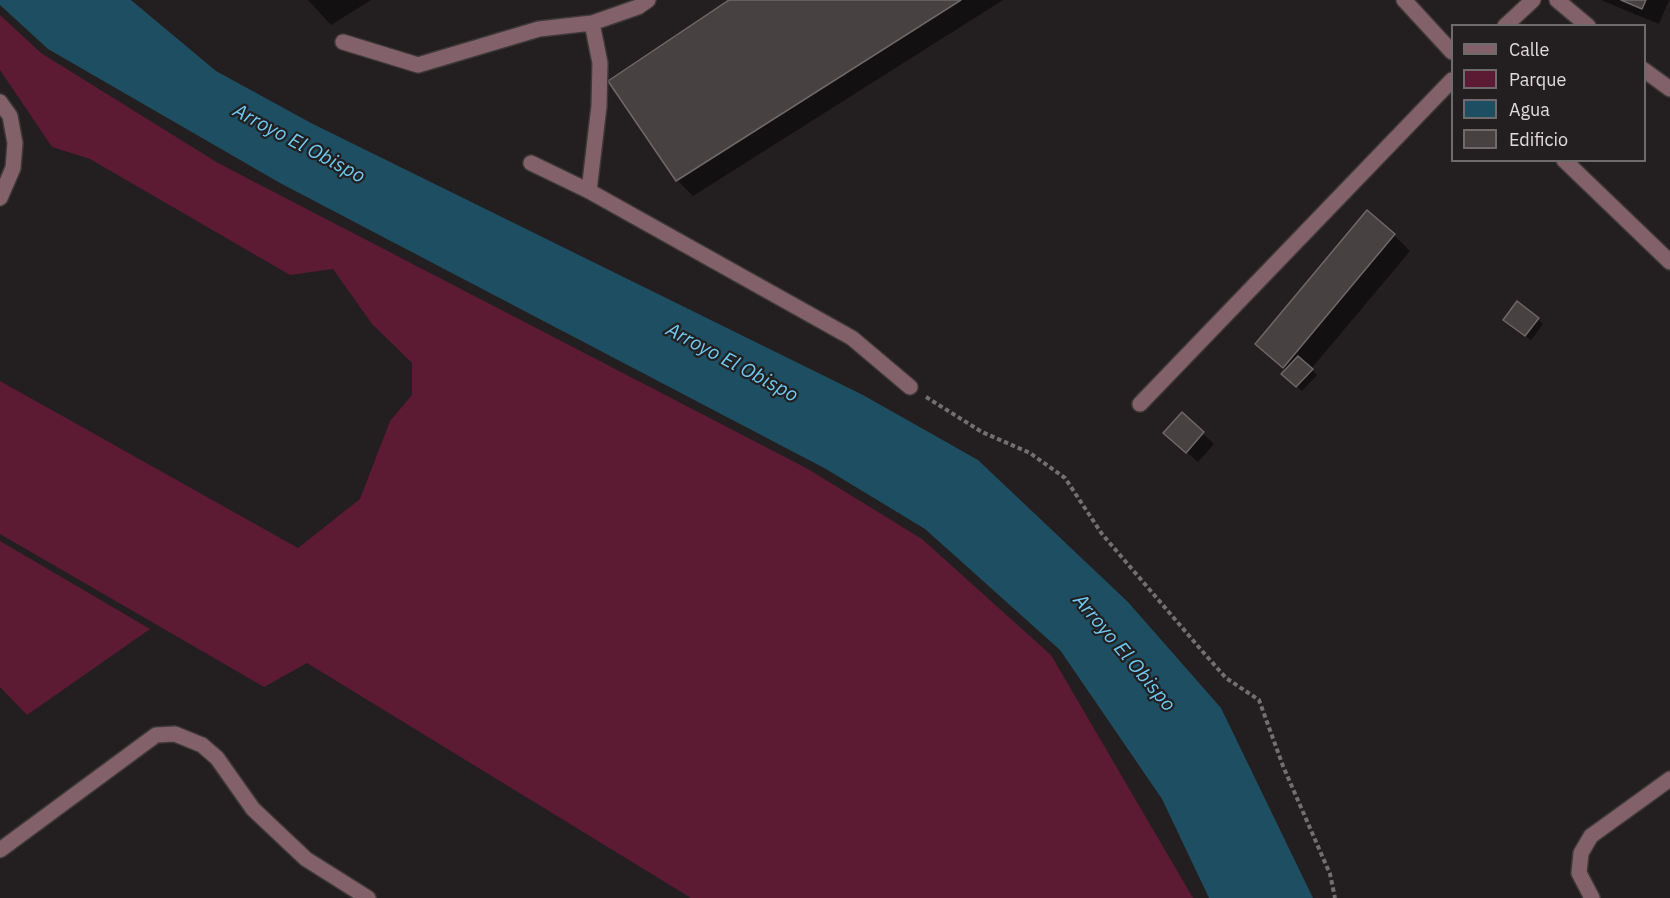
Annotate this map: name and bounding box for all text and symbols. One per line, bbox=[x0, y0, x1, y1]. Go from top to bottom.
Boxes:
legend bbox=[1451, 24, 1646, 162]
text: Calle bbox=[1509, 38, 1549, 61]
text: Parque bbox=[1509, 68, 1566, 91]
text: Agua bbox=[1509, 98, 1550, 121]
water label: Arroyo El Obispo bbox=[229, 99, 369, 189]
text: Edificio bbox=[1509, 128, 1568, 151]
water label: Arroyo El Obispo bbox=[662, 318, 802, 408]
water label: Arroyo El Obispo bbox=[1068, 589, 1180, 717]

